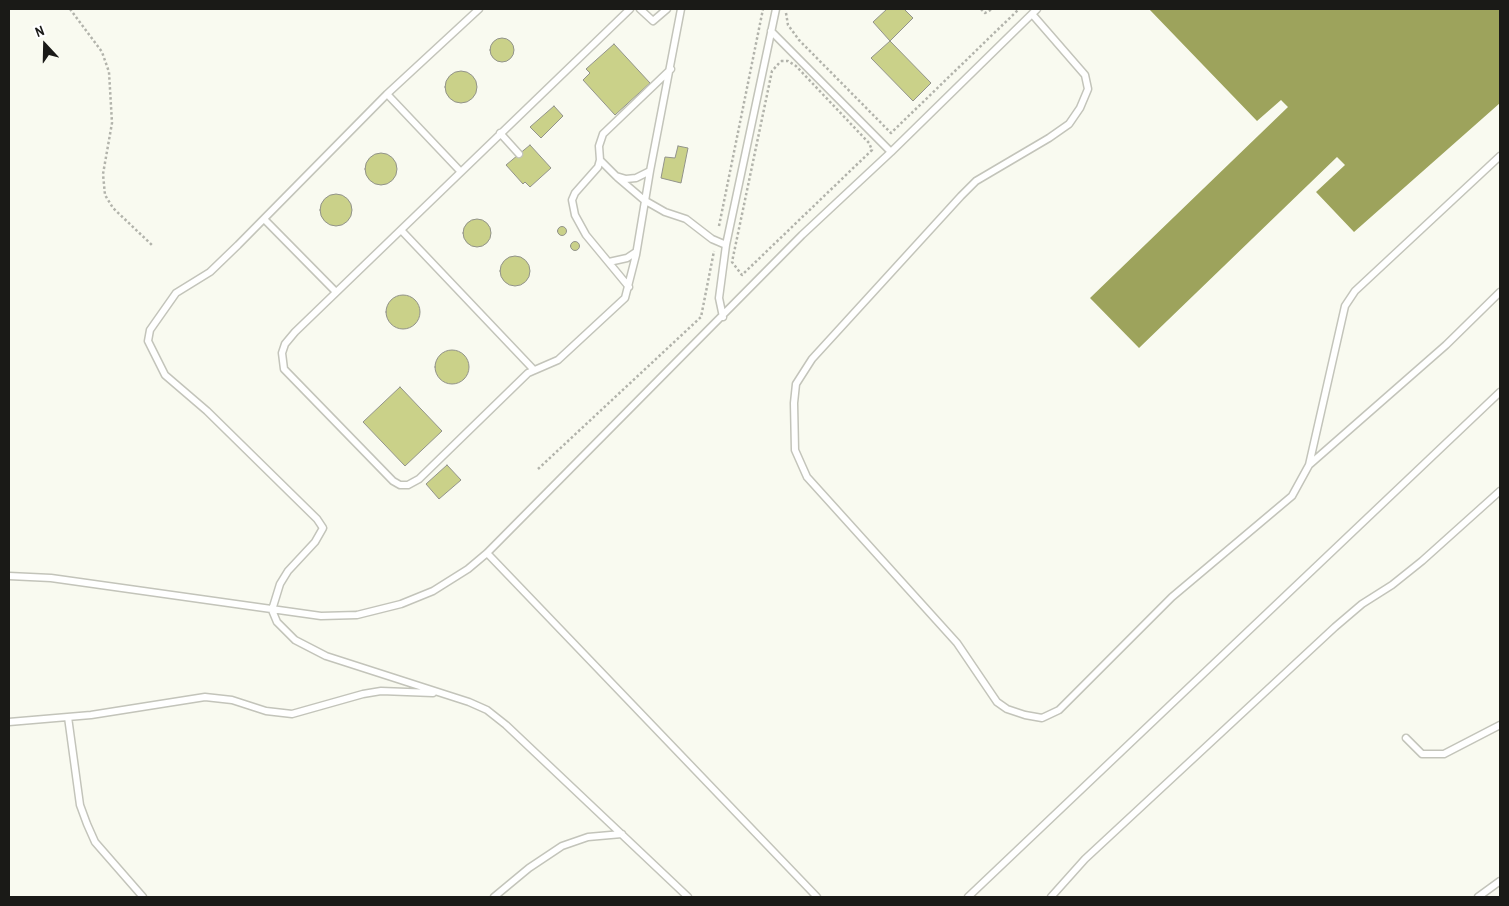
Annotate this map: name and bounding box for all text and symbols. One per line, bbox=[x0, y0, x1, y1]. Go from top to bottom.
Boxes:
north arrow bbox=[20, 20, 70, 70]
text: N bbox=[33, 21, 47, 41]

